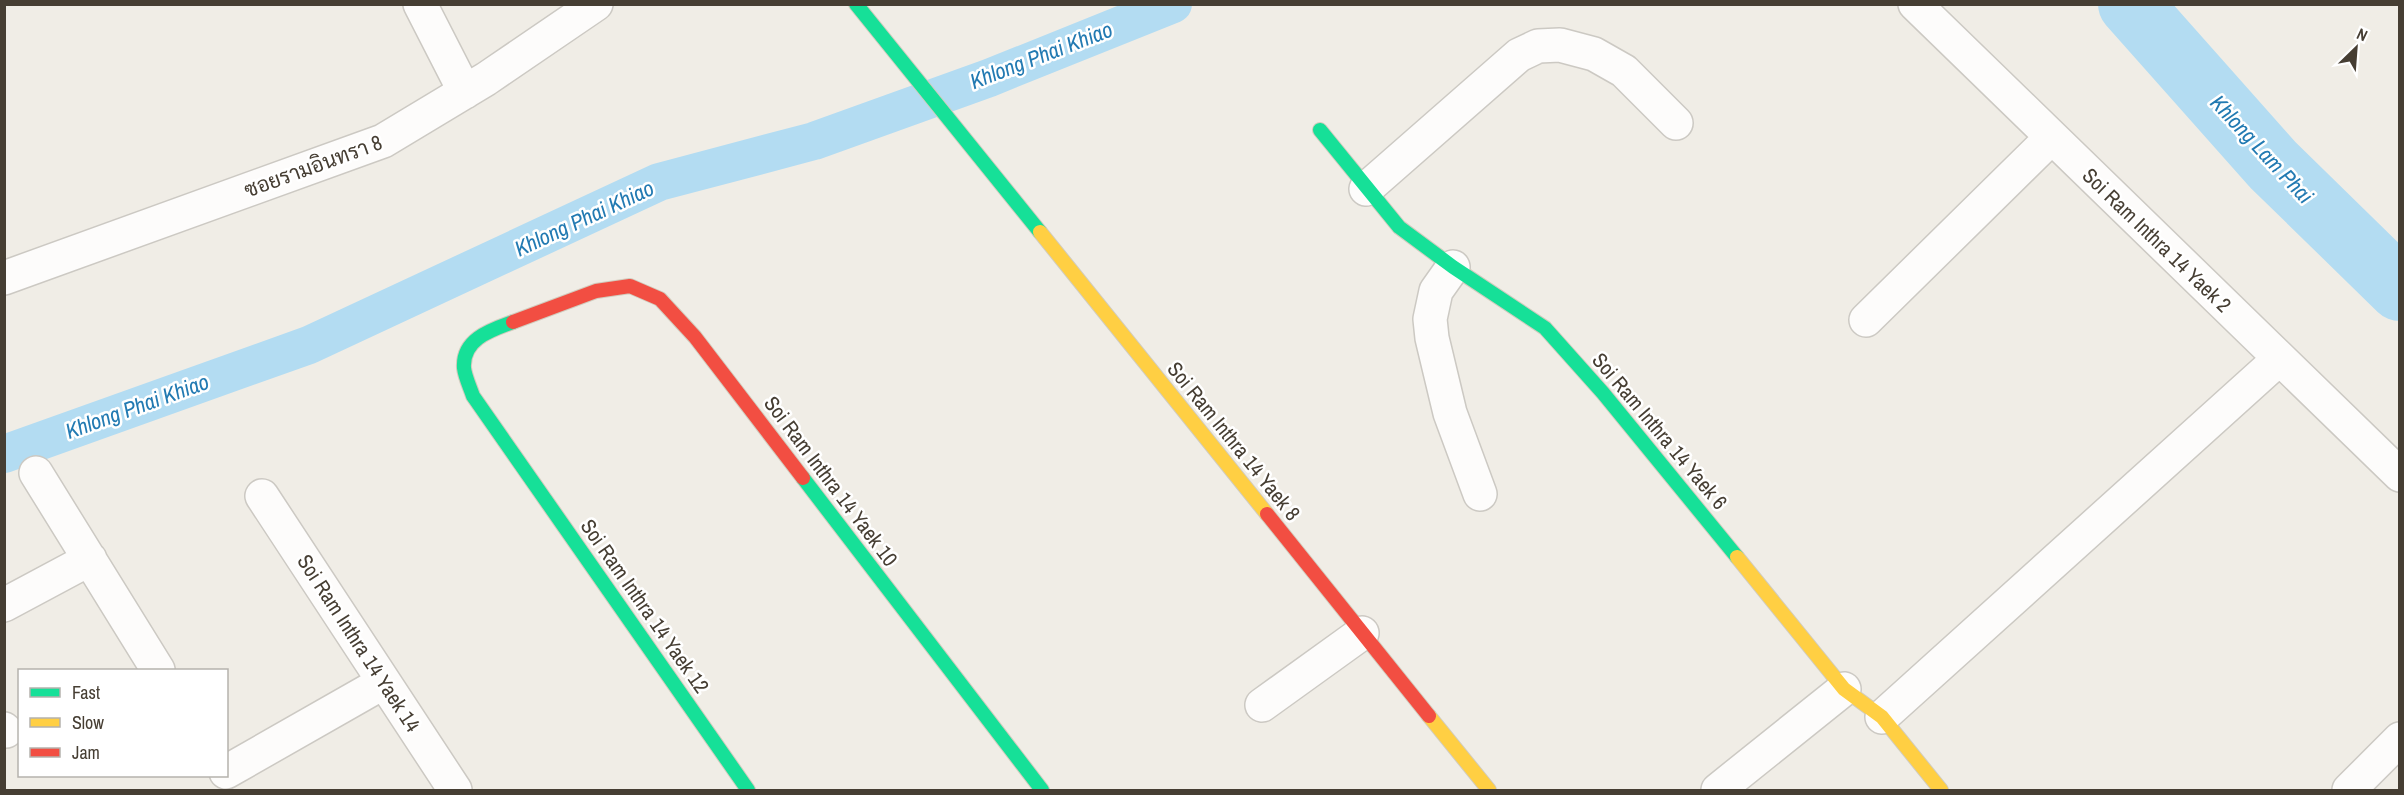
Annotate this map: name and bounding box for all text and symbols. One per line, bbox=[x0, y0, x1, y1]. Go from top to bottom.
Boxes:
water label: Khlong Phai Khiao bbox=[965, 14, 1117, 96]
north arrow bbox=[2326, 18, 2386, 78]
text: N bbox=[2353, 22, 2371, 46]
water label: Khlong Lam Phai bbox=[2204, 88, 2320, 210]
street label: ซอยรามอินทรา 8 bbox=[240, 128, 386, 204]
street label: Soi Ram Inthra 14 Yaek 2 bbox=[2076, 161, 2238, 319]
water label: Khlong Phai Khiao bbox=[509, 173, 659, 263]
street label: Soi Ram Inthra 14 Yaek 6 bbox=[1586, 346, 1734, 516]
street label: Soi Ram Inthra 14 Yaek 8 bbox=[1161, 355, 1307, 527]
water label: Khlong Phai Khiao bbox=[61, 366, 213, 446]
street label: Soi Ram Inthra 14 Yaek 10 bbox=[757, 390, 905, 572]
street label: Soi Ram Inthra 14 Yaek 12 bbox=[574, 513, 716, 699]
street label: Soi Ram Inthra 14 Yaek 14 bbox=[291, 549, 428, 738]
legend bbox=[18, 669, 228, 777]
text: Fast bbox=[72, 680, 100, 705]
text: Slow bbox=[72, 710, 104, 735]
text: Jam bbox=[72, 740, 100, 765]

